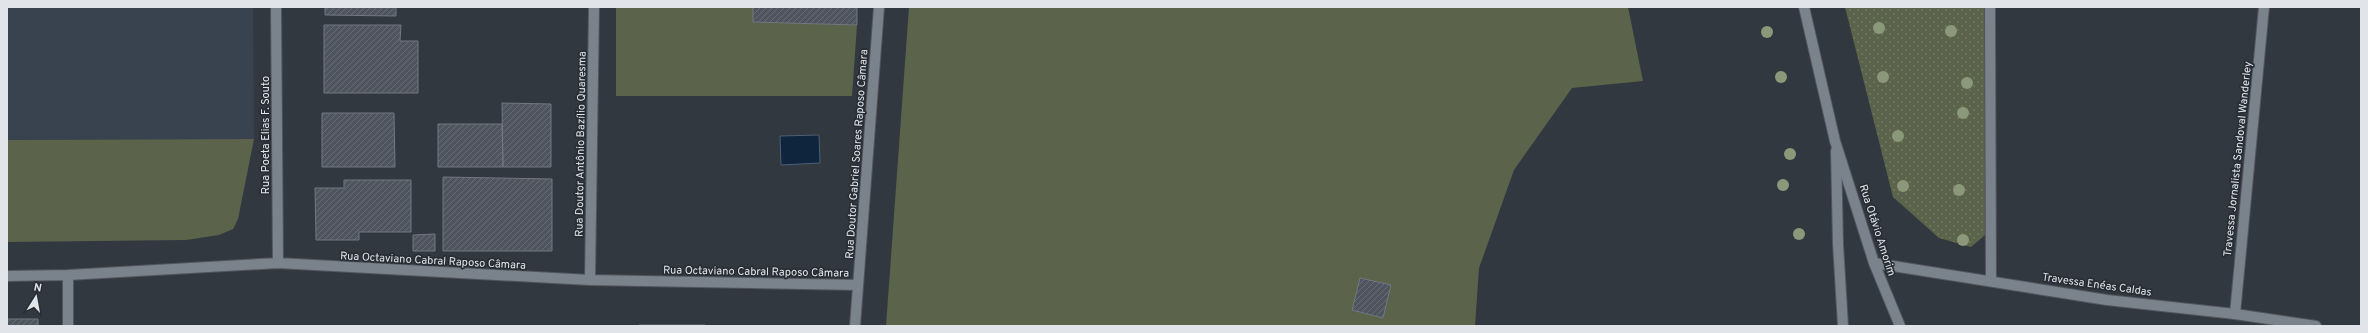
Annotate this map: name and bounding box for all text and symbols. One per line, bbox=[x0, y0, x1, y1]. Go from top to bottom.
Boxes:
street label: Rua Doutor Gabriel Soares Raposo Câmara bbox=[843, 49, 871, 259]
street label: Rua Doutor Antônio Bazílio Quaresma bbox=[572, 51, 590, 237]
street label: Travessa Jornalista Sandoval Wanderley bbox=[2221, 61, 2255, 258]
street label: Rua Poeta Elias F. Souto bbox=[259, 76, 273, 194]
street label: Rua Otávio Amorim bbox=[1856, 183, 1898, 278]
street label: Rua Octaviano Cabral Raposo Câmara bbox=[340, 249, 526, 273]
street label: Rua Octaviano Cabral Raposo Câmara bbox=[663, 263, 849, 281]
street label: Travessa Enéas Caldas bbox=[2041, 270, 2153, 300]
north arrow bbox=[16, 277, 56, 317]
text: N bbox=[33, 281, 43, 296]

